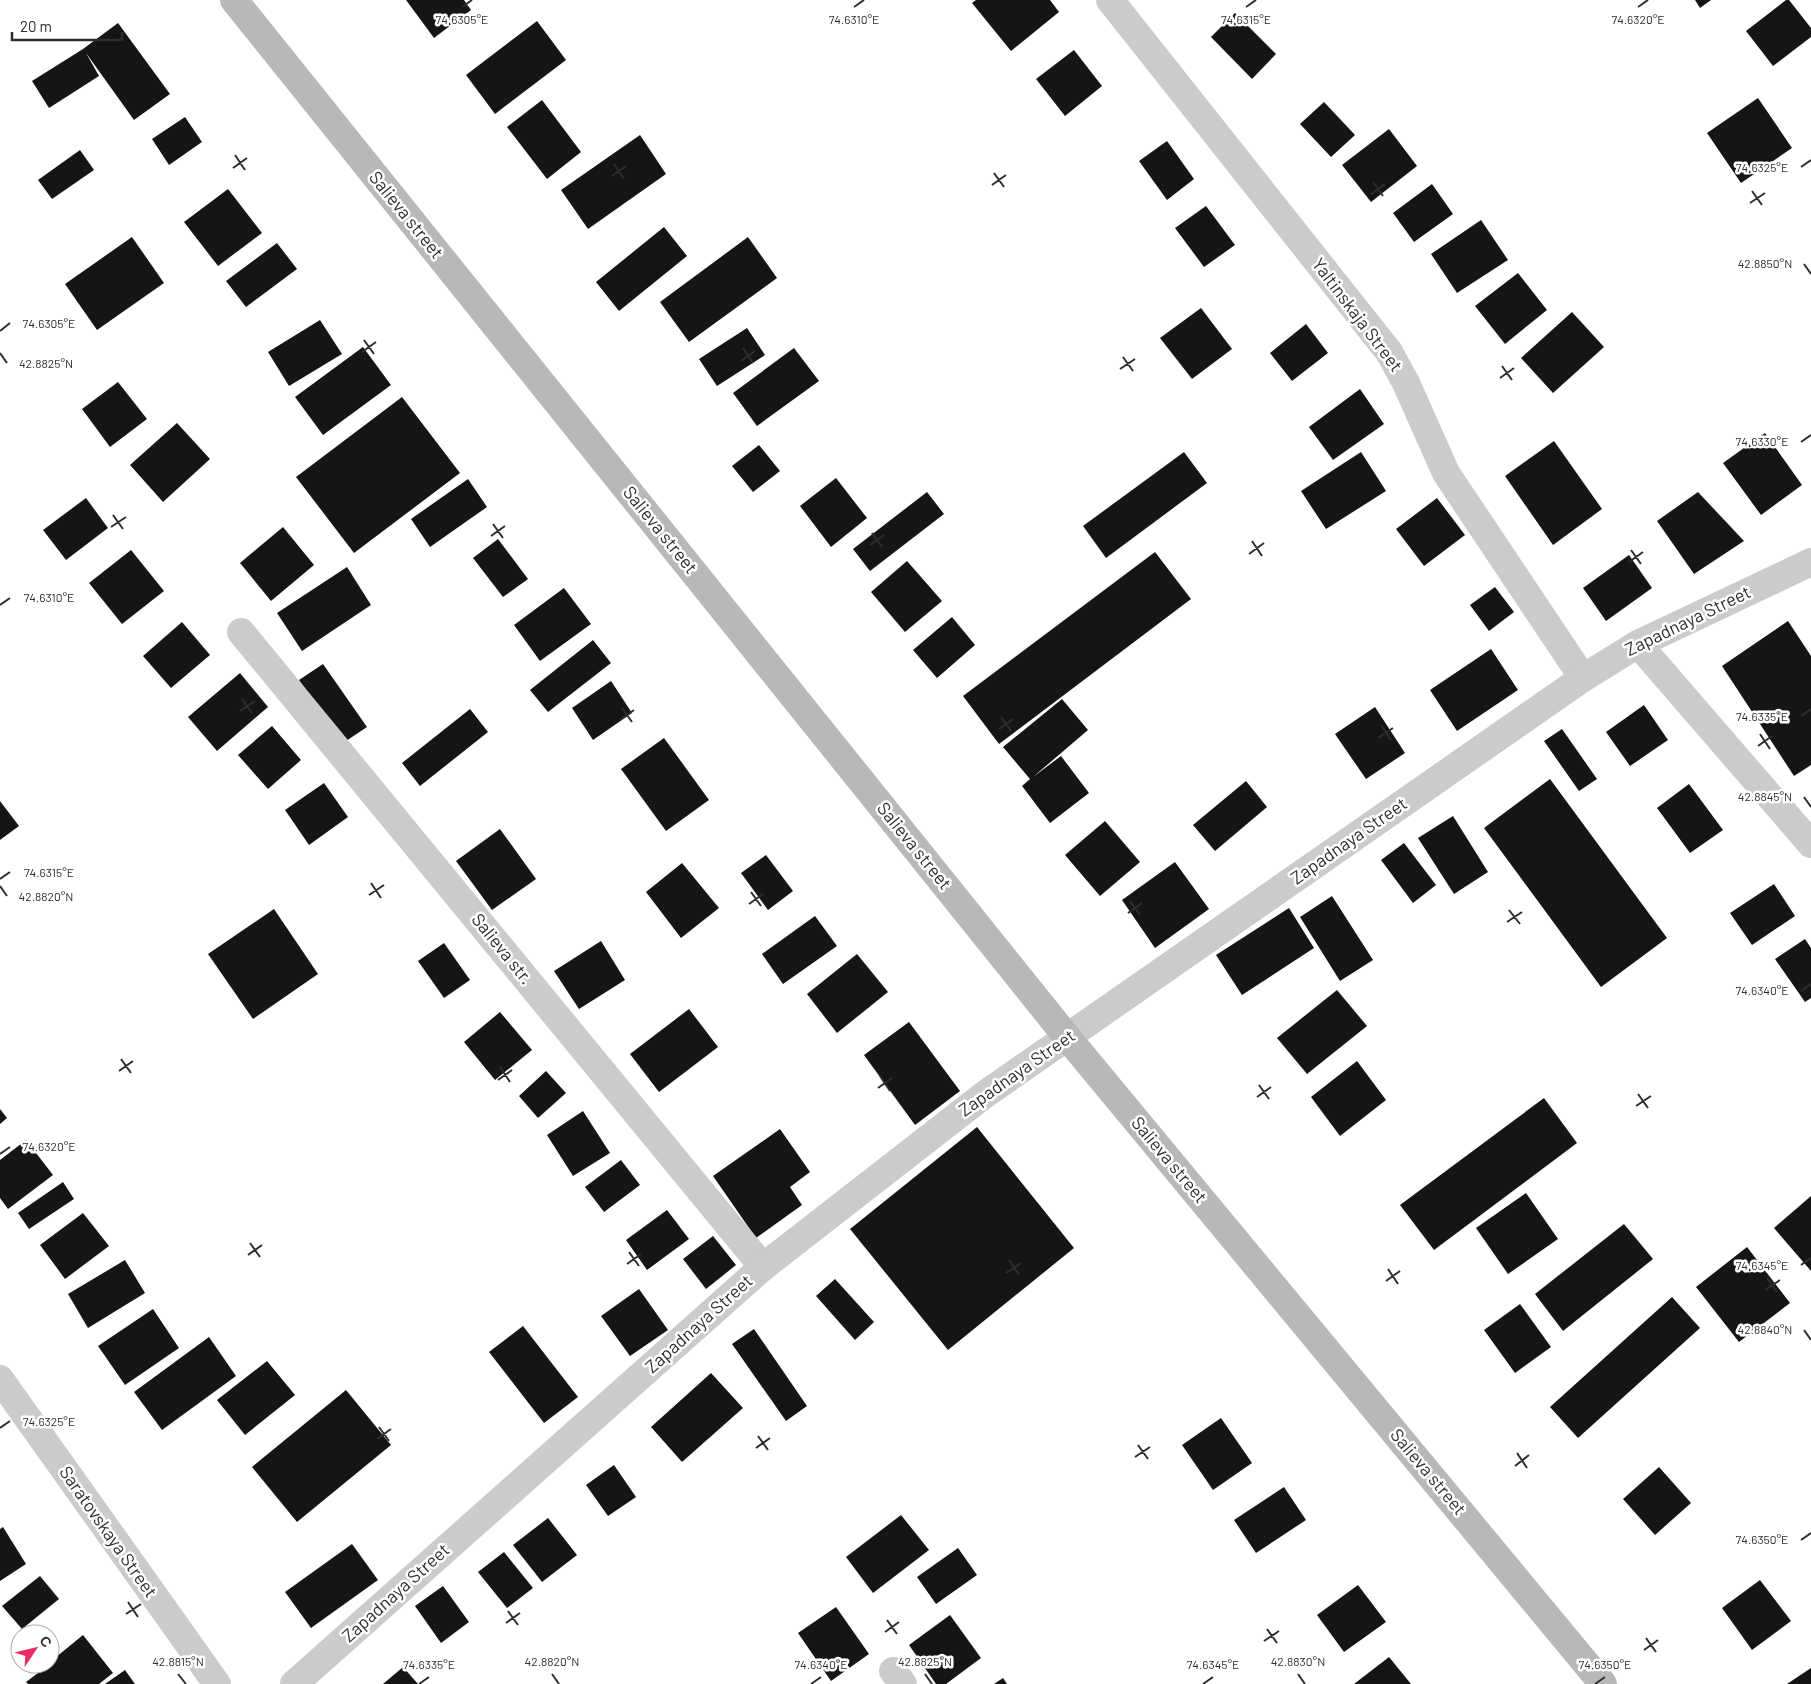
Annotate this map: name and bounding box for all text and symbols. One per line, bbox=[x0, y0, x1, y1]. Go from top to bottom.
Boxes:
scale bar bbox=[12, 10, 122, 42]
text: 74.6305°E bbox=[436, 12, 488, 26]
text: 74.6310°E bbox=[829, 12, 879, 26]
text: 74.6315°E bbox=[1221, 12, 1271, 26]
text: 74.6320°E bbox=[1611, 12, 1665, 26]
text: 20 m bbox=[20, 17, 52, 35]
text: 74.6325°E bbox=[1736, 160, 1788, 174]
street label: Salieva street bbox=[365, 166, 449, 263]
street label: Yaltinskaja Street bbox=[1308, 253, 1408, 376]
text: 42.8850°N bbox=[1738, 256, 1792, 270]
text: 74.6305°E bbox=[23, 316, 75, 330]
text: 42.8825°N bbox=[19, 356, 73, 370]
text: 74.6330°E bbox=[1736, 434, 1788, 448]
street label: Salieva street bbox=[619, 481, 703, 578]
street label: Zapadnaya Street bbox=[1621, 580, 1754, 660]
text: 74.6310°E bbox=[24, 590, 74, 604]
text: 74.6335°E bbox=[1736, 709, 1788, 723]
text: 42.8845°N bbox=[1738, 789, 1792, 803]
street label: Zapadnaya Street bbox=[1286, 792, 1411, 888]
street label: Salieva street bbox=[873, 797, 957, 894]
text: 74.6315°E bbox=[24, 865, 74, 879]
text: 42.8820°N bbox=[19, 889, 73, 903]
street label: Salieva str. bbox=[467, 908, 538, 988]
text: 74.6340°E bbox=[1735, 983, 1789, 997]
street label: Zapadnaya Street bbox=[954, 1024, 1079, 1120]
street label: Salieva street bbox=[1127, 1112, 1212, 1207]
text: 74.6320°E bbox=[22, 1139, 76, 1153]
text: 74.6345°E bbox=[1736, 1258, 1788, 1272]
street label: Zapadnaya Street bbox=[640, 1269, 757, 1377]
text: 42.8840°N bbox=[1738, 1322, 1792, 1336]
text: 74.6325°E bbox=[23, 1414, 75, 1428]
street label: Salieva street bbox=[1386, 1424, 1471, 1519]
street label: Saratovskaya Street bbox=[55, 1461, 162, 1602]
text: 74.6350°E bbox=[1736, 1532, 1788, 1546]
street label: Zapadnaya Street bbox=[337, 1538, 454, 1646]
north arrow bbox=[10, 1624, 60, 1674]
text: С bbox=[36, 1632, 56, 1650]
text: 42.8815°N bbox=[152, 1654, 204, 1668]
text: 42.8820°N bbox=[525, 1654, 579, 1668]
text: 42.8825°N bbox=[898, 1654, 952, 1668]
text: 42.8830°N bbox=[1271, 1654, 1325, 1668]
text: 74.6335°E bbox=[403, 1657, 455, 1671]
text: 74.6340°E bbox=[794, 1657, 848, 1671]
text: 74.6345°E bbox=[1187, 1657, 1239, 1671]
text: 74.6350°E bbox=[1579, 1657, 1631, 1671]

